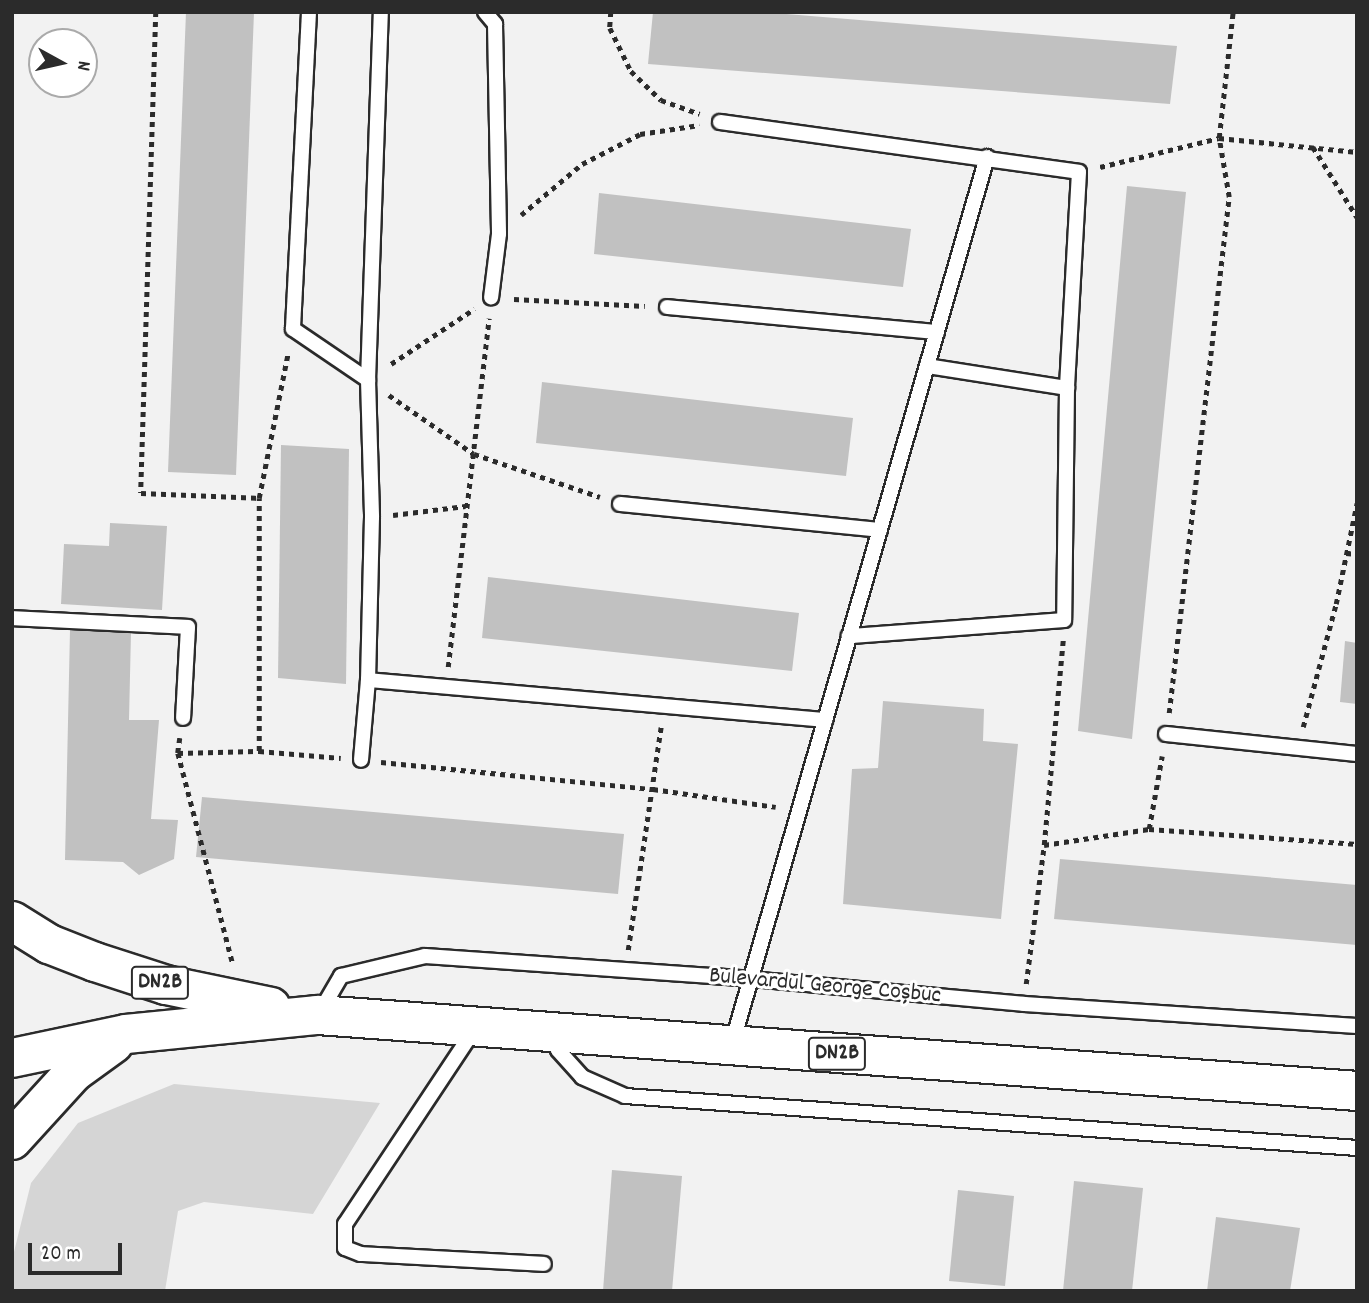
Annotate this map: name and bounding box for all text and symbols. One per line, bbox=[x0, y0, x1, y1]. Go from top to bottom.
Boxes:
north arrow bbox=[28, 28, 98, 98]
text: N bbox=[68, 59, 96, 72]
street label: Bulevardul George Coșbuc bbox=[708, 963, 942, 1011]
road number: DN2B bbox=[130, 964, 190, 1002]
road number: DN2B bbox=[807, 1035, 867, 1074]
scale bar bbox=[32, 1230, 126, 1274]
text: 20 m bbox=[41, 1240, 81, 1270]

